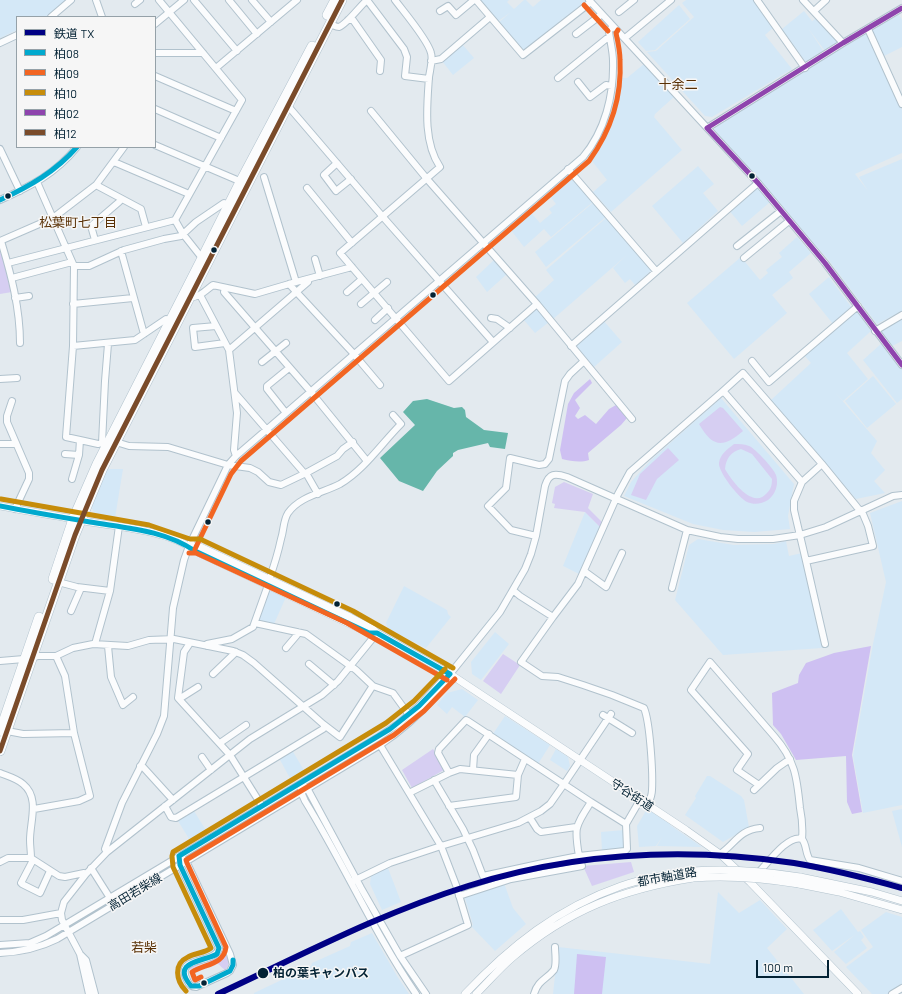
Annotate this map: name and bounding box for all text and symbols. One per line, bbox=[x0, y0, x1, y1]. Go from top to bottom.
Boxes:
legend bbox=[16, 16, 156, 148]
text: 鉄道 TX bbox=[54, 26, 94, 40]
text: 柏08 bbox=[54, 46, 79, 60]
text: 柏09 bbox=[54, 66, 79, 80]
district label: 十余二 bbox=[659, 77, 697, 93]
text: 柏10 bbox=[54, 86, 77, 100]
text: 柏02 bbox=[54, 106, 79, 120]
text: 柏12 bbox=[54, 126, 77, 140]
unlabelled marker bbox=[747, 171, 757, 181]
unlabelled marker bbox=[3, 191, 13, 201]
district label: 松葉町七丁目 bbox=[39, 215, 117, 231]
unlabelled marker bbox=[209, 245, 219, 255]
unlabelled marker bbox=[428, 290, 438, 300]
unlabelled marker bbox=[203, 517, 213, 527]
unlabelled marker bbox=[332, 599, 342, 609]
street label: 守谷街道 bbox=[608, 776, 656, 814]
street label: 都市軸道路 bbox=[636, 865, 698, 889]
street label: 高田若柴線 bbox=[106, 870, 164, 914]
district label: 若柴 bbox=[131, 940, 157, 956]
scale bar bbox=[758, 952, 831, 978]
text: 100 m bbox=[763, 960, 793, 974]
marker: 柏の葉キャンパス bbox=[256, 966, 270, 980]
place label: 柏の葉キャンパス bbox=[273, 966, 369, 980]
unlabelled marker bbox=[199, 978, 209, 988]

